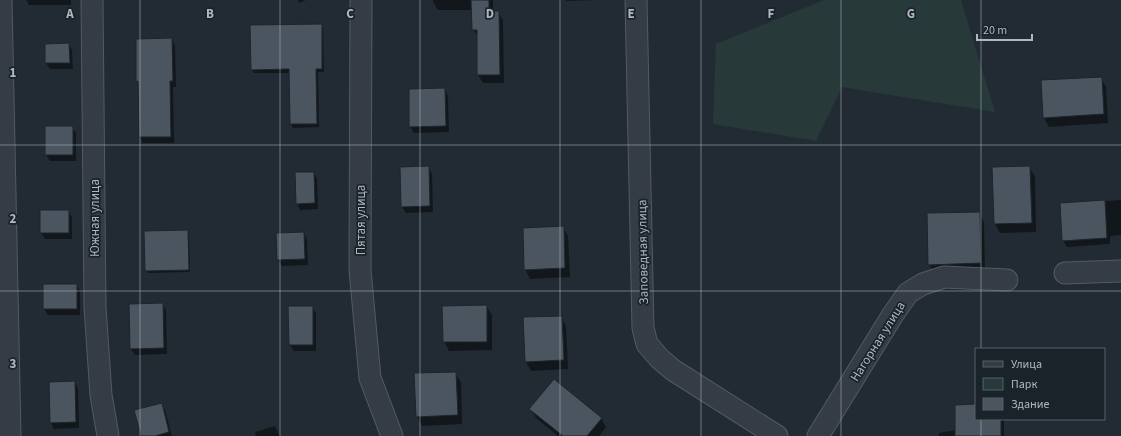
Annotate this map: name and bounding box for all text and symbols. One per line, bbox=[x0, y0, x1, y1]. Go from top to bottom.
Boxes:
text: A bbox=[65, 5, 74, 23]
text: B bbox=[206, 5, 214, 23]
text: C bbox=[346, 5, 354, 23]
text: D bbox=[486, 5, 494, 23]
text: E bbox=[627, 5, 635, 23]
text: F bbox=[768, 5, 775, 23]
text: G bbox=[907, 5, 915, 23]
scale bar bbox=[977, 16, 1032, 42]
text: 20 m bbox=[983, 22, 1007, 39]
text: 1 bbox=[10, 64, 17, 82]
street label: Южная улица bbox=[86, 179, 104, 257]
street label: Пятая улица bbox=[352, 185, 370, 255]
street label: Заповедная улица bbox=[633, 199, 653, 305]
text: 2 bbox=[10, 210, 17, 228]
street label: Нагорная улица bbox=[846, 298, 910, 385]
legend bbox=[975, 348, 1105, 420]
text: 3 bbox=[10, 355, 17, 373]
text: Улица bbox=[1011, 356, 1042, 373]
text: Парк bbox=[1011, 376, 1037, 393]
text: Здание bbox=[1011, 396, 1050, 413]

